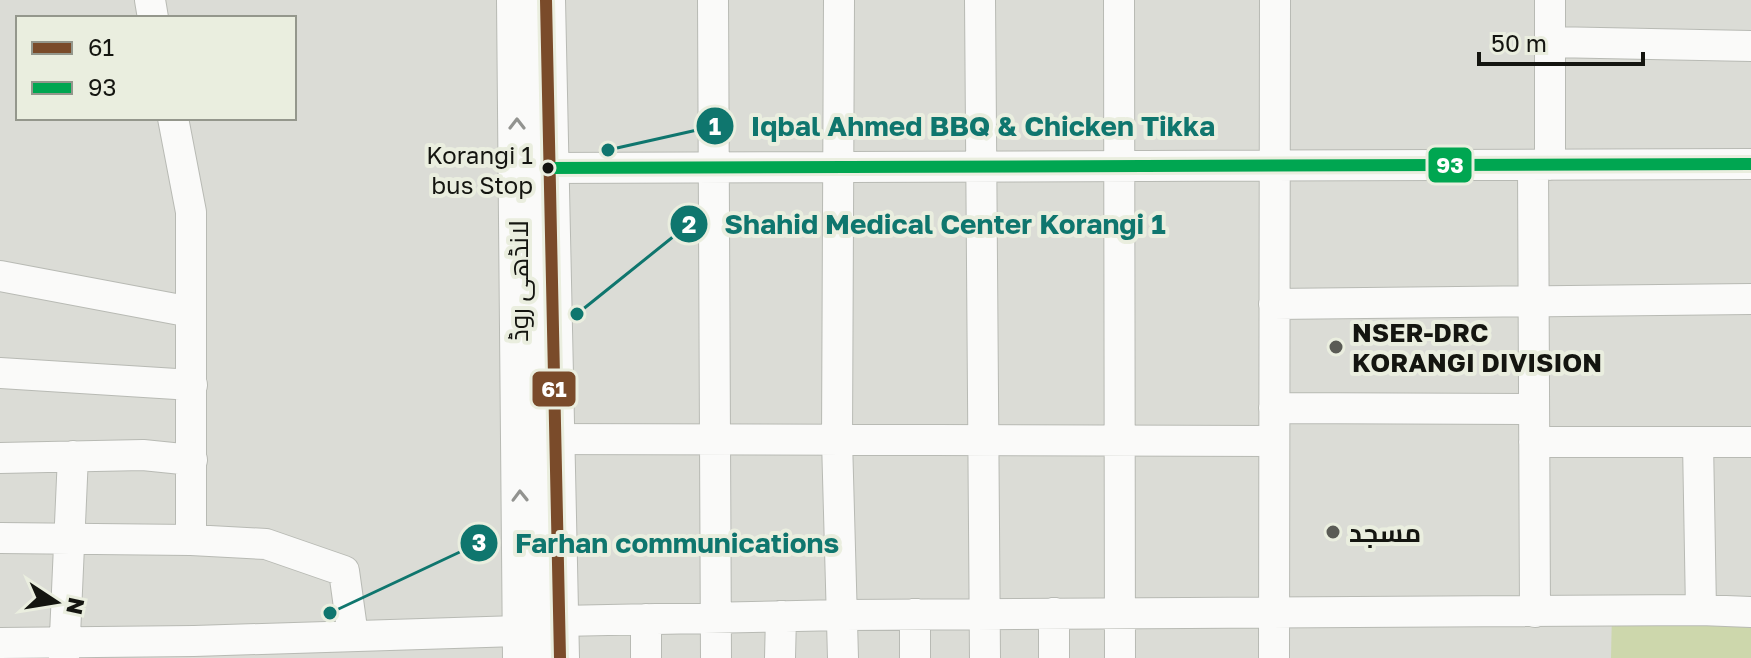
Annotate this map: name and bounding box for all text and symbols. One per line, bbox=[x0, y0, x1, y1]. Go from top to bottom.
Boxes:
legend bbox=[16, 16, 296, 120]
scale bar bbox=[1479, 16, 1643, 66]
text: 50 m bbox=[1491, 28, 1547, 57]
text: 61 bbox=[88, 32, 114, 61]
text: 93 bbox=[88, 72, 117, 101]
callout: Iqbal Ahmed BBQ & Chicken Tikka bbox=[695, 100, 1232, 152]
text: Iqbal Ahmed BBQ & Chicken Tikka bbox=[751, 109, 1215, 142]
text: 1 bbox=[709, 111, 721, 140]
one-way arrow bbox=[508, 117, 526, 130]
place label: Korangi 1 bus Stop bbox=[426, 140, 533, 199]
line badge: 93 bbox=[1427, 146, 1473, 184]
text: 93 bbox=[1436, 151, 1464, 178]
marker: Korangi 1 bus Stop bbox=[540, 160, 556, 176]
callout: Shahid Medical Center Korangi 1 bbox=[669, 198, 1182, 250]
text: Shahid Medical Center Korangi 1 bbox=[724, 207, 1166, 240]
text: 2 bbox=[682, 209, 696, 238]
street label: لانڈھی روڈ bbox=[503, 220, 535, 342]
place label: NSER-DRC KORANGI DIVISION bbox=[1352, 317, 1602, 378]
marker: NSER-DRC KORANGI DIVISION bbox=[1327, 338, 1345, 356]
line badge: 61 bbox=[531, 370, 577, 408]
text: 61 bbox=[541, 375, 567, 402]
one-way arrow bbox=[511, 489, 529, 502]
callout: Farhan communications bbox=[459, 517, 855, 569]
place label: مسجد bbox=[1349, 517, 1421, 548]
marker: مسجد bbox=[1324, 523, 1342, 541]
text: Farhan communications bbox=[515, 526, 839, 559]
text: 3 bbox=[472, 527, 486, 556]
north arrow bbox=[16, 562, 96, 642]
text: N bbox=[61, 595, 91, 617]

